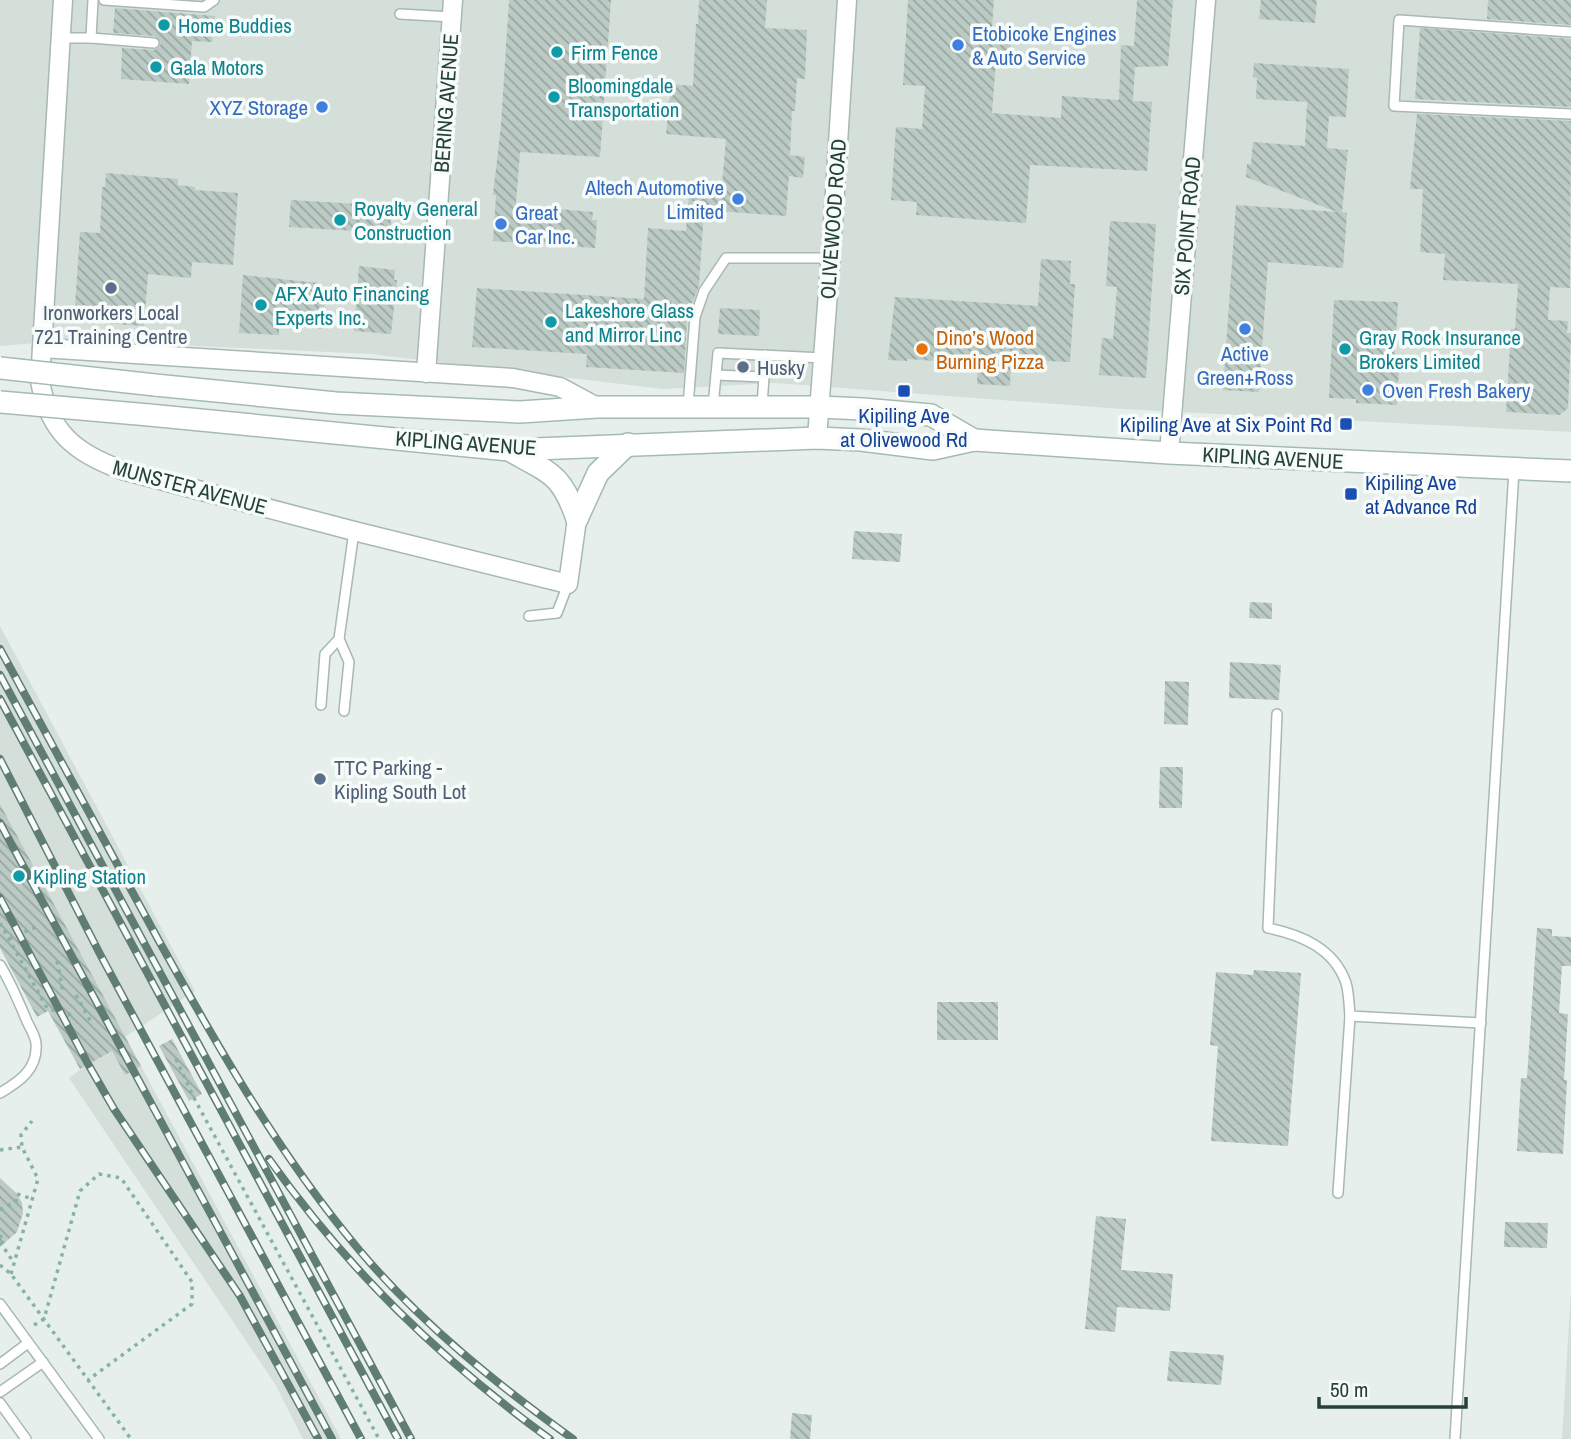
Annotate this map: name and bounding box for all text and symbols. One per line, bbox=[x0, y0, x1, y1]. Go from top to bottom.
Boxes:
place label: Home Buddies bbox=[178, 11, 292, 40]
marker: Home Buddies bbox=[156, 17, 172, 33]
place label: Etobicoke Engines & Auto Service bbox=[972, 19, 1117, 72]
street label: BERING AVENUE bbox=[427, 32, 465, 174]
marker: Etobicoke Engines & Auto Service bbox=[950, 37, 966, 53]
place label: Firm Fence bbox=[571, 38, 658, 67]
marker: Firm Fence bbox=[549, 44, 565, 60]
place label: Gala Motors bbox=[170, 53, 264, 82]
marker: Gala Motors bbox=[148, 59, 164, 75]
place label: Bloomingdale Transportation bbox=[568, 71, 679, 124]
marker: Bloomingdale Transportation bbox=[546, 89, 562, 105]
place label: XYZ Storage bbox=[209, 93, 308, 122]
marker: XYZ Storage bbox=[314, 99, 330, 115]
street label: OLIVEWOOD ROAD bbox=[813, 138, 853, 300]
street label: SIX POINT ROAD bbox=[1166, 155, 1208, 297]
place label: Altech Automotive Limited bbox=[584, 173, 724, 226]
marker: Altech Automotive Limited bbox=[730, 191, 746, 207]
place label: Royalty General Construction bbox=[354, 194, 477, 247]
place label: Great Car Inc. bbox=[515, 198, 575, 251]
marker: Royalty General Construction bbox=[332, 212, 348, 228]
marker: Great Car Inc. bbox=[493, 216, 509, 232]
place label: AFX Auto Financing Experts Inc. bbox=[274, 279, 430, 332]
marker: Ironworkers Local 721 Training Centre bbox=[103, 280, 119, 296]
place label: Lakeshore Glass and Mirror Linc bbox=[565, 296, 694, 349]
marker: AFX Auto Financing Experts Inc. bbox=[253, 297, 269, 313]
place label: Ironworkers Local 721 Training Centre bbox=[34, 298, 188, 351]
marker: Lakeshore Glass and Mirror Linc bbox=[543, 314, 559, 330]
marker: Active Green+Ross bbox=[1237, 321, 1253, 337]
place label: Dino’s Wood Burning Pizza bbox=[936, 323, 1045, 376]
place label: Gray Rock Insurance Brokers Limited bbox=[1359, 323, 1521, 376]
place label: Active Green+Ross bbox=[1196, 339, 1294, 392]
marker: Dino’s Wood Burning Pizza bbox=[914, 341, 930, 357]
marker: Gray Rock Insurance Brokers Limited bbox=[1337, 341, 1353, 357]
place label: Husky bbox=[757, 353, 805, 382]
marker: Husky bbox=[735, 359, 751, 375]
place label: Oven Fresh Bakery bbox=[1382, 376, 1531, 405]
marker: Oven Fresh Bakery bbox=[1360, 382, 1376, 398]
marker: Kipiling Ave at Olivewood Rd bbox=[896, 383, 912, 399]
place label: Kipiling Ave at Olivewood Rd bbox=[840, 401, 968, 454]
place label: Kipiling Ave at Six Point Rd bbox=[1120, 410, 1332, 439]
marker: Kipiling Ave at Six Point Rd bbox=[1338, 416, 1354, 432]
street label: KIPLING AVENUE bbox=[394, 424, 538, 462]
street label: KIPLING AVENUE bbox=[1202, 440, 1344, 476]
street label: MUNSTER AVENUE bbox=[110, 452, 270, 522]
place label: Kipiling Ave at Advance Rd bbox=[1365, 468, 1477, 521]
marker: Kipiling Ave at Advance Rd bbox=[1343, 486, 1359, 502]
place label: TTC Parking - Kipling South Lot bbox=[334, 753, 466, 806]
marker: TTC Parking - Kipling South Lot bbox=[312, 771, 328, 787]
place label: Kipling Station bbox=[33, 862, 146, 891]
marker: Kipling Station bbox=[11, 868, 27, 884]
scale bar bbox=[1319, 1366, 1466, 1410]
text: 50 m bbox=[1330, 1375, 1368, 1404]

